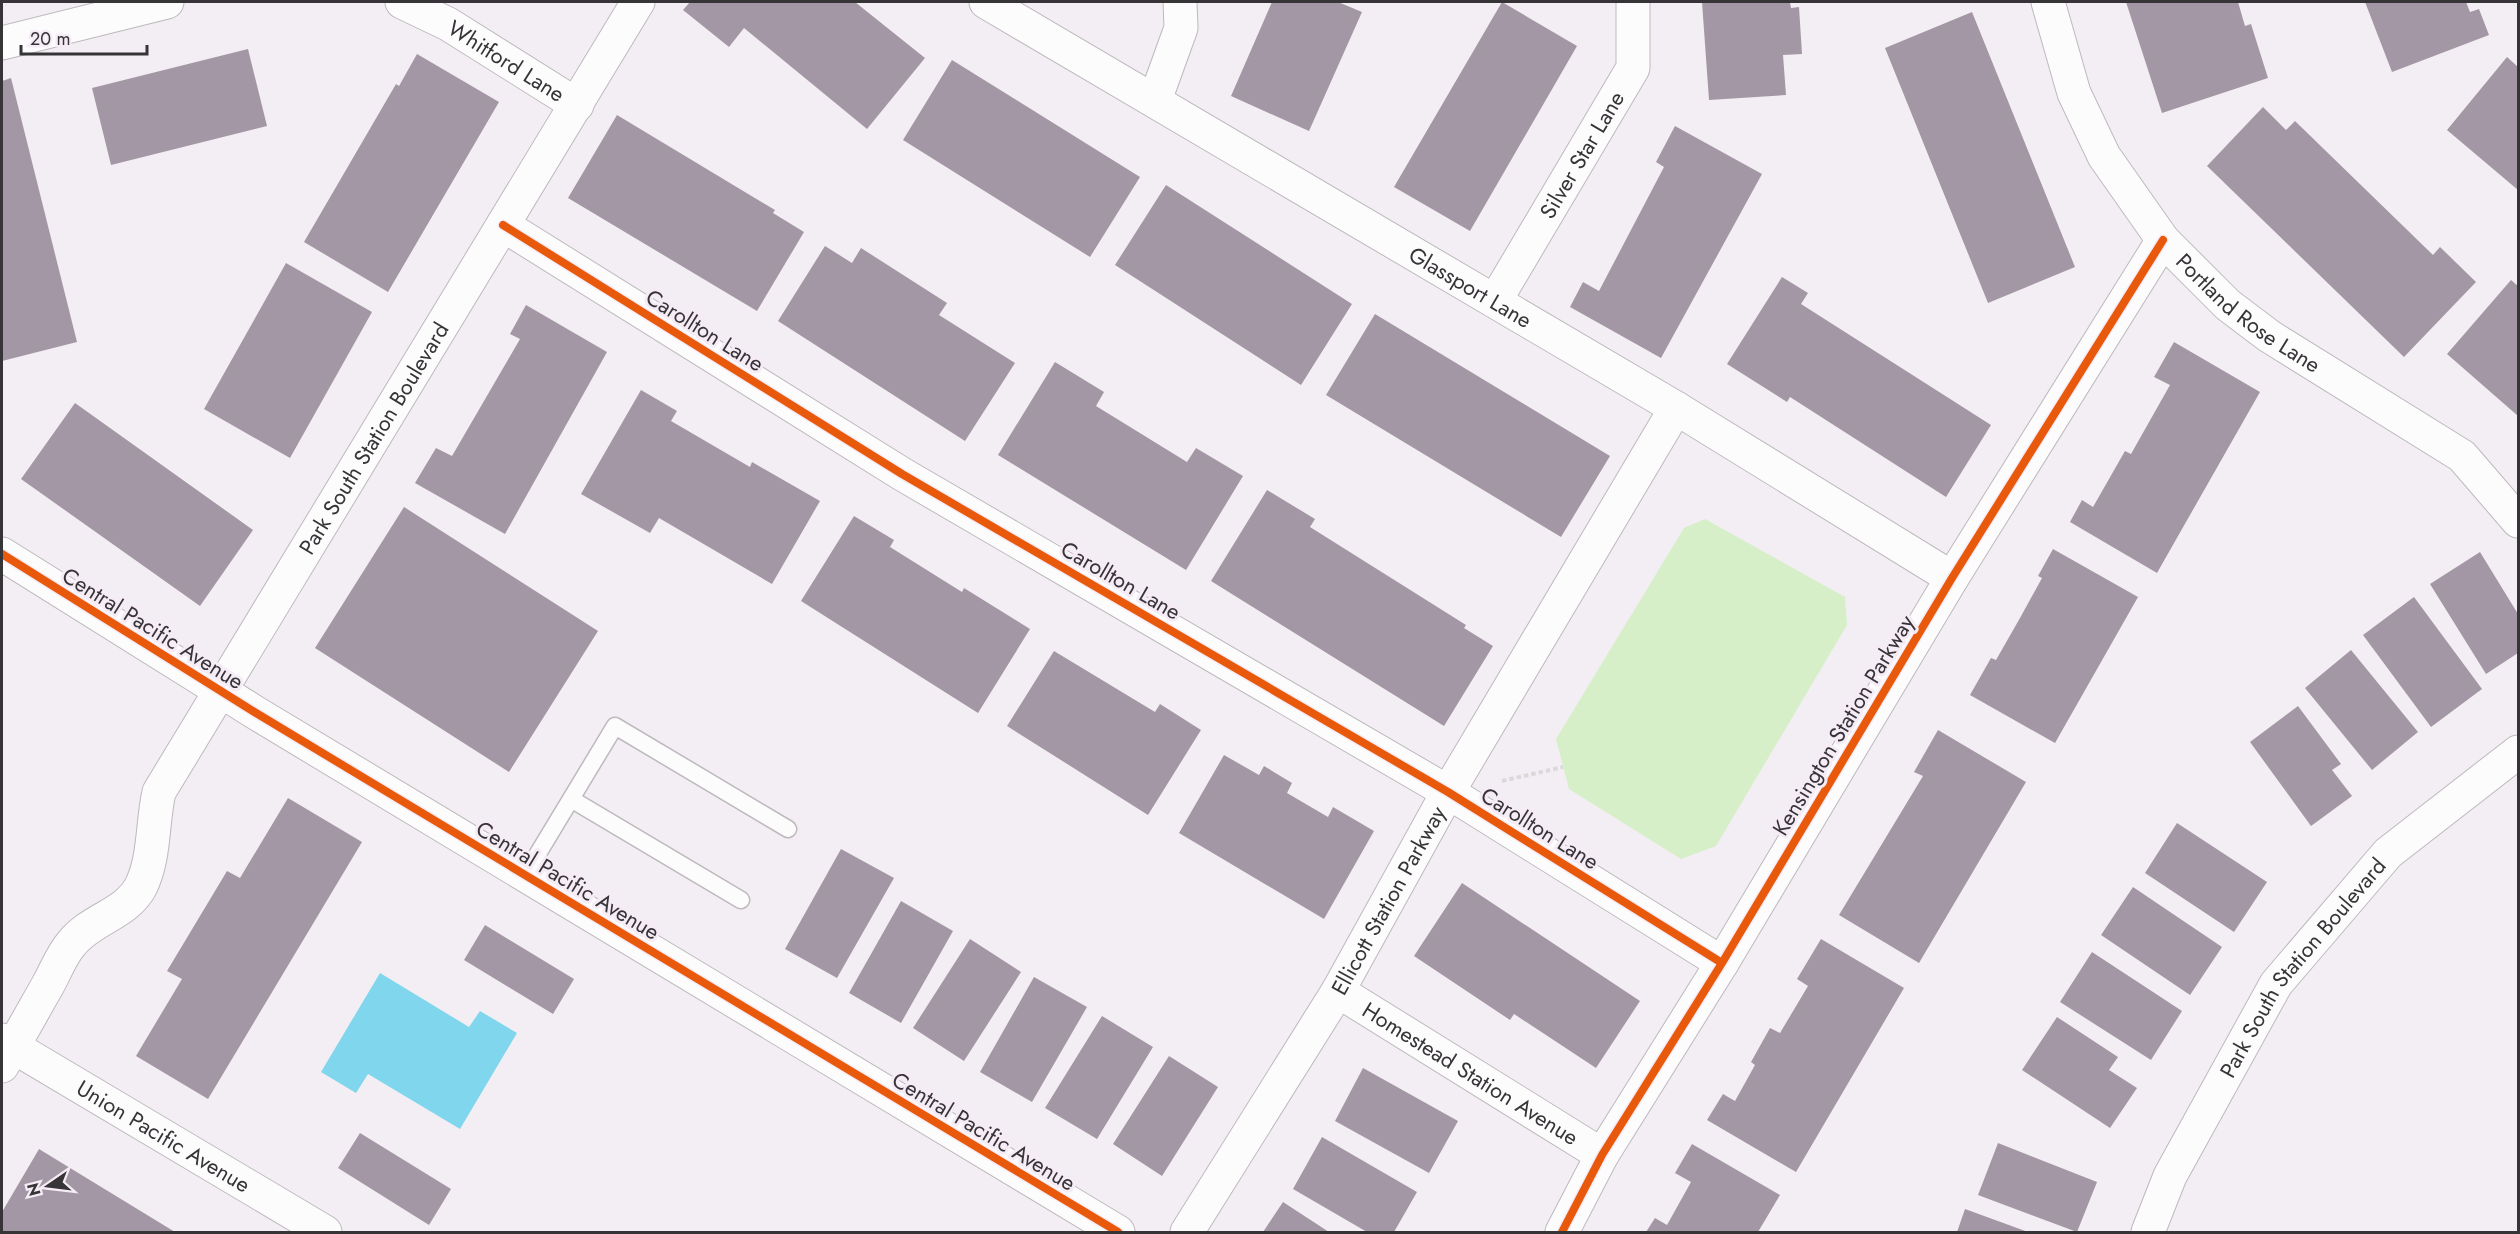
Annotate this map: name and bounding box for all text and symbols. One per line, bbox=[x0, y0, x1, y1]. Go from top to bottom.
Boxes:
street label: Whitford Lane bbox=[442, 12, 571, 110]
scale bar bbox=[21, 18, 147, 56]
text: 20 m bbox=[30, 26, 70, 52]
street label: Silver Star Lane bbox=[1531, 85, 1632, 224]
street label: Glassport Lane bbox=[1403, 238, 1538, 336]
street label: Portland Rose Lane bbox=[2169, 246, 2327, 380]
street label: Carollton Lane bbox=[640, 281, 770, 379]
street label: Park South Station Boulevard bbox=[291, 316, 456, 560]
street label: Carollton Lane bbox=[1055, 533, 1187, 627]
street label: Central Pacific Avenue bbox=[56, 559, 250, 697]
street label: Kensington Station Parkway bbox=[1764, 608, 1922, 841]
street label: Carollton Lane bbox=[1475, 779, 1605, 877]
street label: Ellicott Station Parkway bbox=[1323, 800, 1453, 1001]
street label: Central Pacific Avenue bbox=[470, 812, 666, 948]
street label: Park South Station Boulevard bbox=[2211, 851, 2393, 1083]
street label: Homestead Station Avenue bbox=[1356, 994, 1585, 1153]
street label: Central Pacific Avenue bbox=[886, 1063, 1082, 1199]
street label: Union Pacific Avenue bbox=[71, 1072, 257, 1200]
north arrow bbox=[18, 1156, 78, 1216]
text: N bbox=[21, 1181, 47, 1198]

